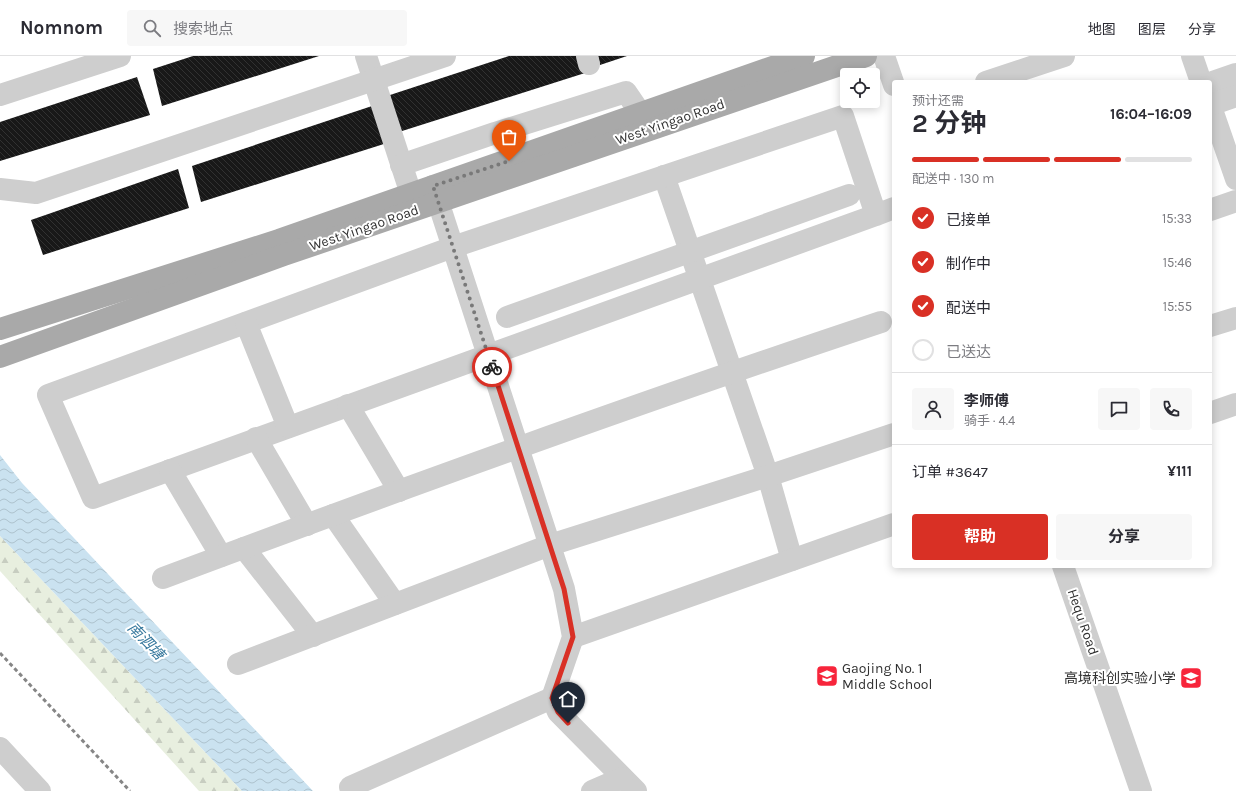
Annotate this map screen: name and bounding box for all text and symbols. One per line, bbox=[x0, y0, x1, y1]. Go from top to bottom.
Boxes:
search box bbox=[127, 10, 407, 46]
text: Nomnom bbox=[20, 17, 103, 39]
icon: search bbox=[141, 17, 163, 39]
text: 搜索地点 bbox=[173, 20, 233, 38]
text: 地图 bbox=[1088, 21, 1116, 38]
text: 图层 bbox=[1138, 21, 1166, 38]
text: 分享 bbox=[1188, 21, 1216, 38]
map controls bbox=[840, 68, 880, 108]
button: locate bbox=[840, 68, 880, 108]
text: 预计还需 bbox=[912, 93, 964, 108]
street label: West Yingao Road bbox=[613, 95, 727, 149]
text: 16:04–16:09 bbox=[1110, 105, 1192, 123]
text: 2 分钟 bbox=[912, 108, 986, 139]
pin bbox=[492, 120, 526, 161]
icon: bag bbox=[498, 126, 520, 148]
text: 配送中 · 130 m bbox=[912, 171, 994, 186]
street label: West Yingao Road bbox=[307, 201, 421, 255]
icon: check bbox=[912, 207, 934, 229]
text: 已接单 bbox=[946, 211, 991, 229]
text: 15:33 bbox=[1162, 211, 1192, 226]
icon: check bbox=[912, 251, 934, 273]
text: 制作中 bbox=[946, 255, 991, 273]
text: 15:46 bbox=[1163, 255, 1192, 270]
icon: check bbox=[912, 295, 934, 317]
text: 配送中 bbox=[946, 299, 991, 317]
text: 15:55 bbox=[1163, 299, 1192, 314]
text: 已送达 bbox=[946, 343, 991, 361]
courier bbox=[472, 347, 512, 387]
icon: bike bbox=[481, 356, 503, 378]
button: person bbox=[912, 388, 954, 430]
button: chat bbox=[1098, 388, 1140, 430]
button: phone bbox=[1150, 388, 1192, 430]
text: 李师傅 bbox=[964, 392, 1009, 410]
text: 骑手 · 4.4 bbox=[964, 413, 1015, 428]
text: ¥111 bbox=[1167, 462, 1192, 480]
text: 订单 #3647 bbox=[912, 463, 988, 481]
button: 帮助 bbox=[912, 514, 1048, 560]
button: 分享 bbox=[1056, 514, 1192, 560]
street label: Hequ Road bbox=[1064, 587, 1102, 657]
water label: 南泗塘 bbox=[124, 619, 170, 666]
place label: Gaojing No. 1 Middle School bbox=[842, 660, 932, 693]
school or university icon: Gaojing No. 1 Middle School bbox=[814, 663, 840, 689]
school or university icon: 高境科创实验小学 bbox=[1178, 665, 1204, 691]
place label: 高境科创实验小学 bbox=[1064, 670, 1176, 687]
pin bbox=[551, 682, 585, 723]
icon: home bbox=[557, 688, 579, 710]

